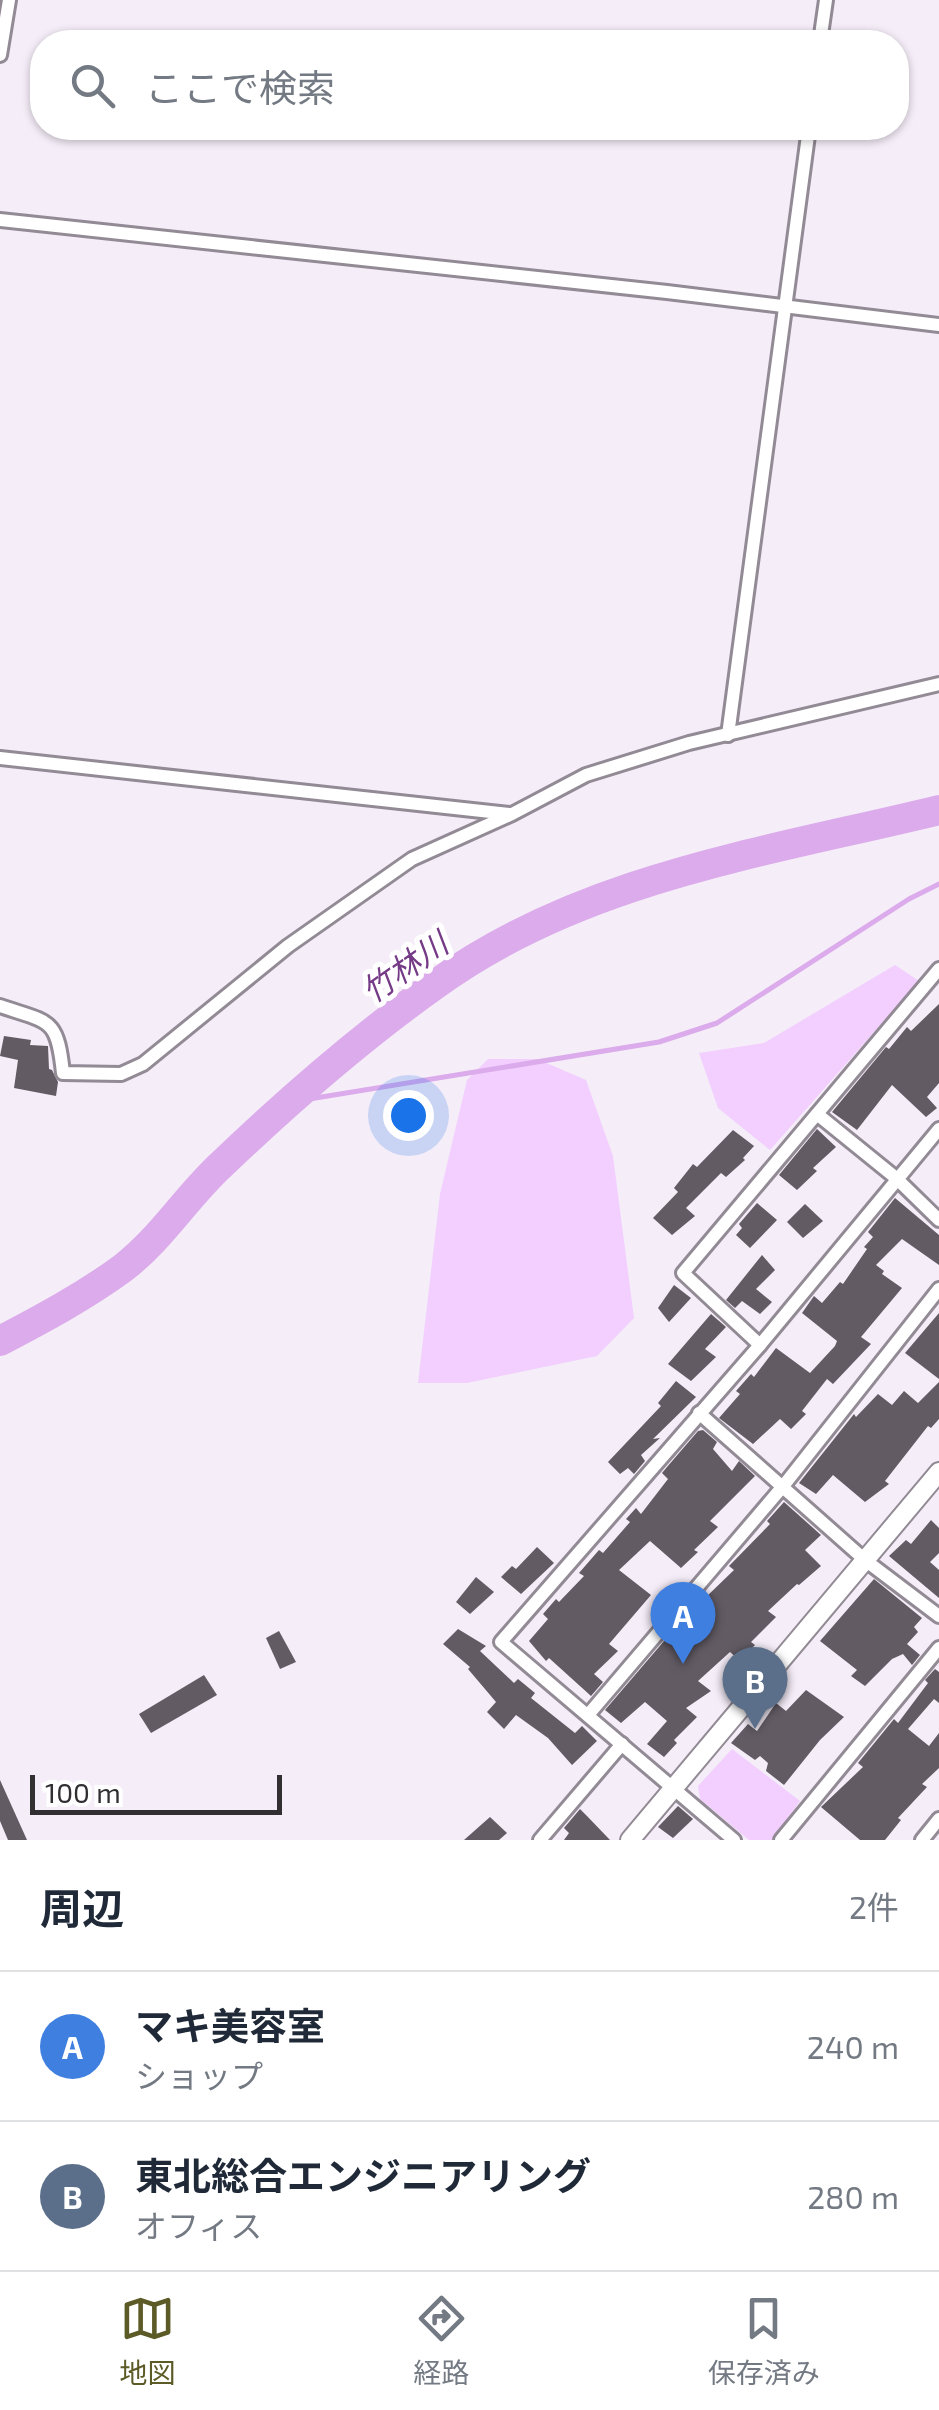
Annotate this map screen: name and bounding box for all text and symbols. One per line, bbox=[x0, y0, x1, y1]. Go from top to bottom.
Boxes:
search box bbox=[30, 30, 909, 140]
icon: search bbox=[65, 58, 120, 113]
text: ここで検索 bbox=[145, 64, 335, 110]
water label: 竹林川 bbox=[354, 922, 457, 1009]
your location bbox=[383, 1090, 434, 1141]
pin: A bbox=[650, 1582, 716, 1664]
pin: B bbox=[722, 1646, 788, 1729]
scale bar bbox=[30, 1770, 282, 1814]
text: 100 m bbox=[45, 1775, 121, 1809]
text: 周辺 bbox=[40, 1882, 124, 1932]
text: 2件 bbox=[849, 1887, 899, 1925]
text: マキ美容室 bbox=[135, 2002, 325, 2048]
text: A bbox=[62, 2027, 83, 2065]
text: 240 m bbox=[807, 2027, 899, 2065]
text: ショップ bbox=[135, 2056, 263, 2094]
text: 東北総合エンジニアリング bbox=[135, 2152, 591, 2198]
text: B bbox=[62, 2177, 83, 2215]
text: 280 m bbox=[807, 2177, 899, 2215]
text: オフィス bbox=[135, 2206, 262, 2244]
tab: 地図 bbox=[119, 2291, 175, 2391]
tab: 経路 bbox=[413, 2291, 470, 2391]
tab: 保存済み bbox=[708, 2291, 820, 2391]

